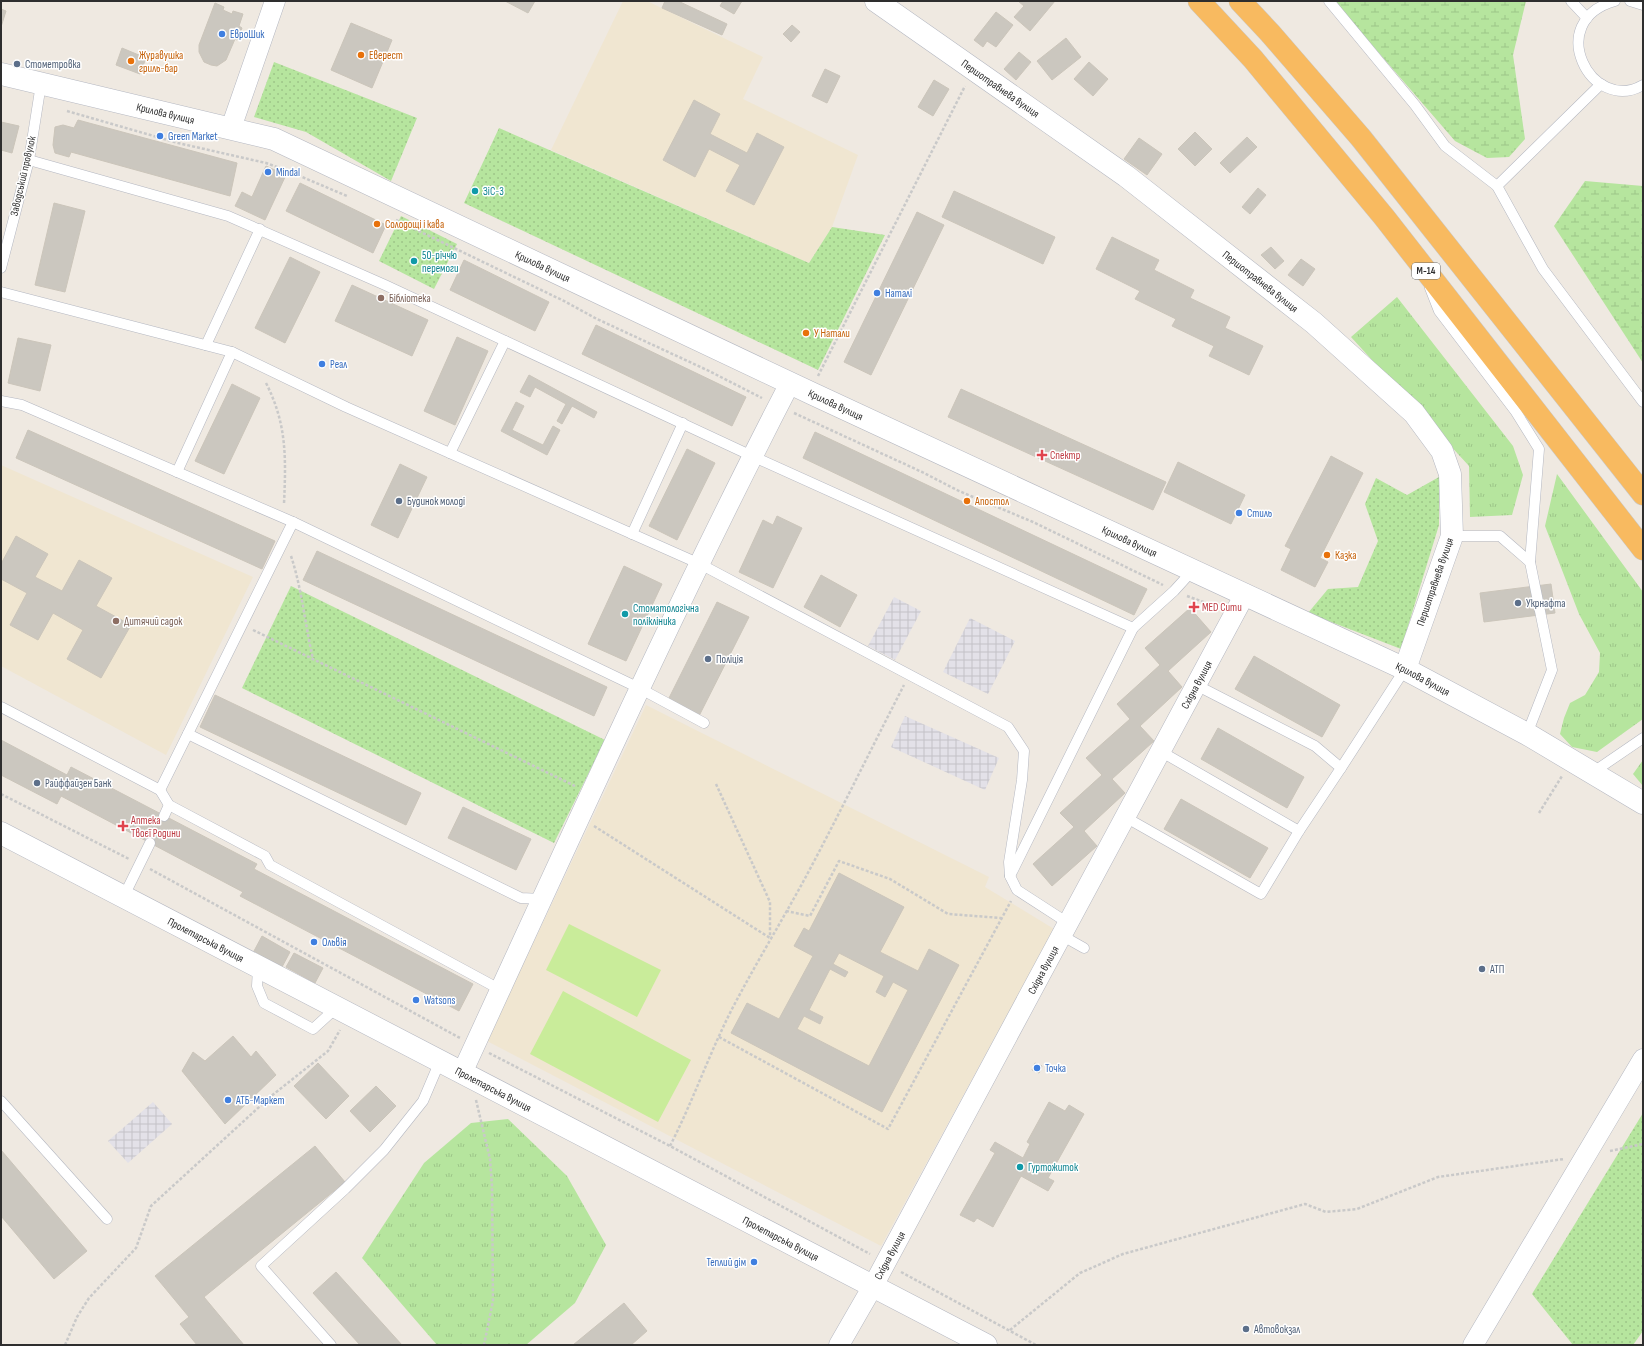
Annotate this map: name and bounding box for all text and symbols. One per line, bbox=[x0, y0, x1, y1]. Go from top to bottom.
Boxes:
place label: ЕвроШик bbox=[230, 28, 265, 41]
marker: ЕвроШик bbox=[217, 29, 227, 39]
place label: Журавушка гриль-бар bbox=[139, 49, 183, 75]
place label: Еверест bbox=[369, 49, 403, 62]
marker: Еверест bbox=[356, 50, 366, 60]
marker: Журавушка гриль-бар bbox=[126, 56, 136, 66]
street label: Першотравнева вулиця bbox=[959, 56, 1042, 120]
place label: Стометровка bbox=[25, 58, 81, 71]
marker: Стометровка bbox=[12, 59, 22, 69]
street label: Крилова вулиця bbox=[135, 100, 196, 126]
place label: Green Market bbox=[168, 130, 218, 143]
marker: Green Market bbox=[155, 131, 165, 141]
street label: Заводський провулок bbox=[7, 134, 39, 217]
place label: Mindal bbox=[276, 166, 300, 179]
marker: Mindal bbox=[263, 167, 273, 177]
place label: ЗіС-3 bbox=[483, 185, 504, 198]
marker: ЗіС-3 bbox=[470, 186, 480, 196]
place label: Солодощі і кава bbox=[385, 218, 444, 231]
marker: Солодощі і кава bbox=[372, 219, 382, 229]
street label: Крилова вулиця bbox=[513, 248, 572, 285]
street label: Першотравнева вулиця bbox=[1220, 248, 1301, 315]
place label: 50-річчю перемоги bbox=[422, 249, 459, 275]
marker: 50-річчю перемоги bbox=[409, 256, 419, 266]
road number: М-14 bbox=[1412, 263, 1440, 279]
place label: Наталі bbox=[885, 287, 912, 300]
marker: Наталі bbox=[872, 288, 882, 298]
place label: Бібліотека bbox=[389, 292, 431, 305]
marker: Бібліотека bbox=[376, 293, 386, 303]
place label: У Натали bbox=[814, 327, 850, 340]
marker: У Натали bbox=[801, 328, 811, 338]
place label: Реал bbox=[330, 358, 347, 371]
marker: Реал bbox=[317, 359, 327, 369]
street label: Крилова вулиця bbox=[806, 386, 865, 423]
place label: Спектр bbox=[1050, 449, 1080, 462]
marker: Спектр bbox=[1037, 450, 1047, 460]
place label: Будинок молоді bbox=[407, 495, 465, 508]
place label: Апостол bbox=[974, 495, 1009, 508]
marker: Будинок молоді bbox=[394, 496, 404, 506]
marker: Апостол bbox=[962, 496, 972, 506]
place label: Стиль bbox=[1247, 507, 1272, 520]
marker: Стиль bbox=[1234, 508, 1244, 518]
street label: Крилова вулиця bbox=[1100, 523, 1159, 559]
street label: Першотравнева вулиця bbox=[1414, 536, 1456, 628]
place label: Казка bbox=[1335, 549, 1356, 562]
marker: Казка bbox=[1322, 550, 1332, 560]
place label: Укрнафта bbox=[1526, 597, 1565, 610]
marker: Укрнафта bbox=[1513, 598, 1523, 608]
place label: MED Сити bbox=[1202, 601, 1242, 614]
place label: Стоматологічна полікліника bbox=[633, 602, 699, 628]
marker: MED Сити bbox=[1189, 602, 1199, 612]
marker: Стоматологічна полікліника bbox=[620, 609, 630, 619]
place label: Дитячий садок bbox=[124, 615, 183, 628]
marker: Дитячий садок bbox=[111, 616, 121, 626]
place label: Поліція bbox=[716, 653, 743, 666]
marker: Поліція bbox=[703, 654, 713, 664]
street label: Східна вулиця bbox=[1178, 658, 1215, 711]
street label: Крилова вулиця bbox=[1394, 659, 1452, 698]
place label: Райффайзен Банк bbox=[45, 777, 112, 790]
marker: Райффайзен Банк bbox=[32, 778, 42, 788]
place label: Аптека Твоєї Родини bbox=[130, 814, 181, 840]
marker: Аптека Твоєї Родини bbox=[118, 821, 128, 831]
street label: Пролетарська вулиця bbox=[166, 914, 246, 965]
place label: Ольвія bbox=[322, 936, 347, 949]
marker: Ольвія bbox=[309, 937, 319, 947]
street label: Східна вулиця bbox=[1025, 944, 1061, 996]
place label: АТП bbox=[1489, 963, 1504, 976]
marker: АТП bbox=[1477, 964, 1487, 974]
place label: Watsons bbox=[424, 994, 456, 1007]
marker: Watsons bbox=[411, 995, 421, 1005]
place label: Точка bbox=[1045, 1062, 1066, 1075]
marker: Точка bbox=[1032, 1063, 1042, 1073]
street label: Пролетарська вулиця bbox=[453, 1064, 534, 1114]
place label: АТБ-Маркет bbox=[235, 1094, 284, 1107]
marker: АТБ-Маркет bbox=[223, 1095, 233, 1105]
place label: Гуртожиток bbox=[1028, 1161, 1079, 1174]
marker: Гуртожиток bbox=[1015, 1162, 1025, 1172]
street label: Пролетарська вулиця bbox=[741, 1213, 821, 1264]
street label: Східна вулиця bbox=[871, 1229, 908, 1282]
place label: Теплий дім bbox=[706, 1256, 746, 1269]
marker: Теплий дім bbox=[749, 1257, 759, 1267]
place label: Автовокзал bbox=[1253, 1323, 1300, 1336]
marker: Автовокзал bbox=[1241, 1324, 1251, 1334]

